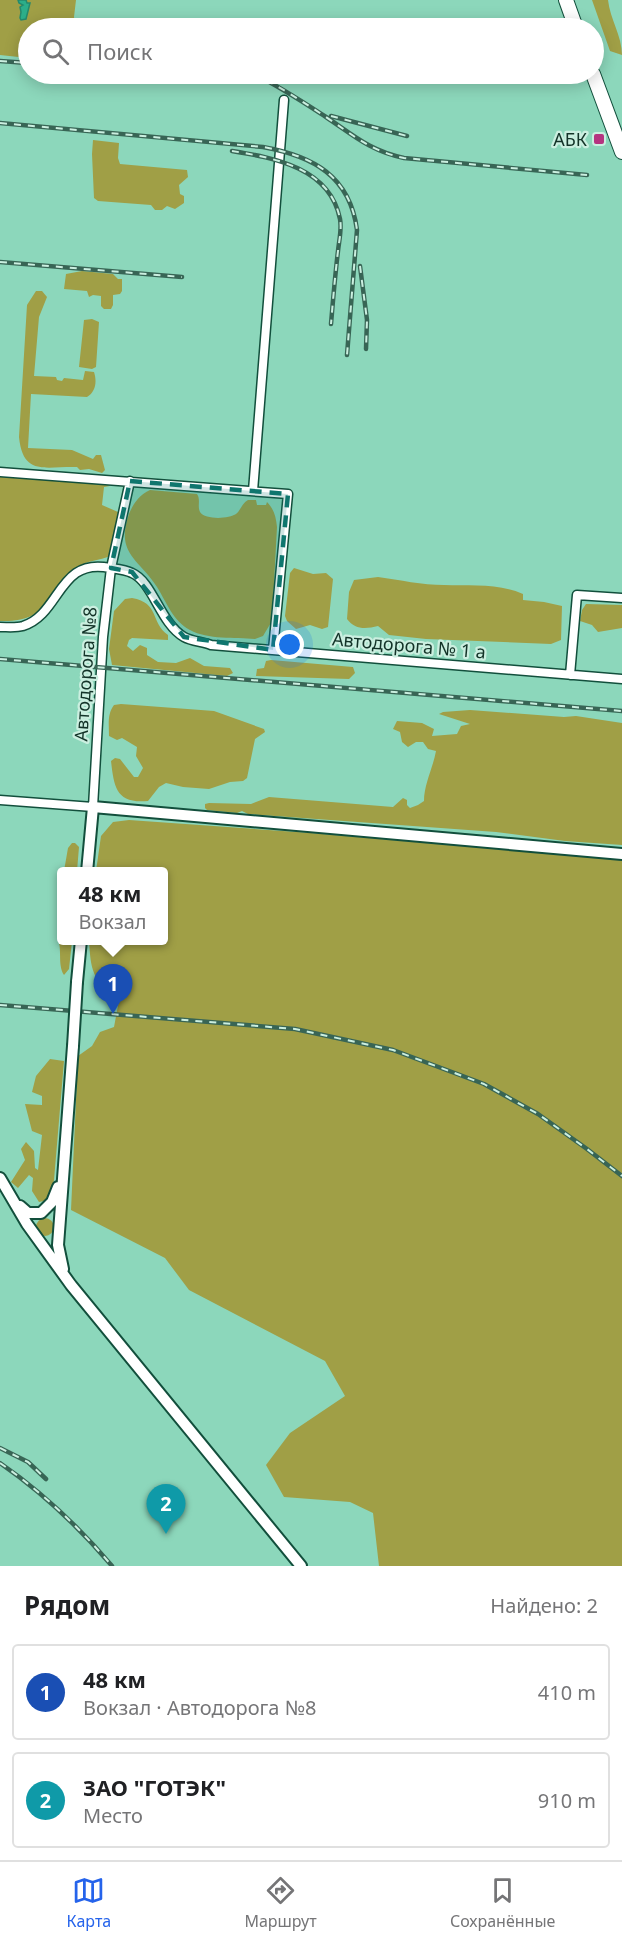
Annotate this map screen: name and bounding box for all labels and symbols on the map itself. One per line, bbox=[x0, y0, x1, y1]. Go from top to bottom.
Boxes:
place label: АБК bbox=[553, 127, 588, 151]
marker: АБК bbox=[592, 132, 606, 146]
street label: Автодорога №8 bbox=[68, 606, 102, 742]
street label: Автодорога № 1 а bbox=[331, 626, 487, 664]
your location bbox=[275, 630, 304, 659]
pin: 1 bbox=[94, 964, 132, 1014]
pin: 2 bbox=[146, 1484, 186, 1534]

